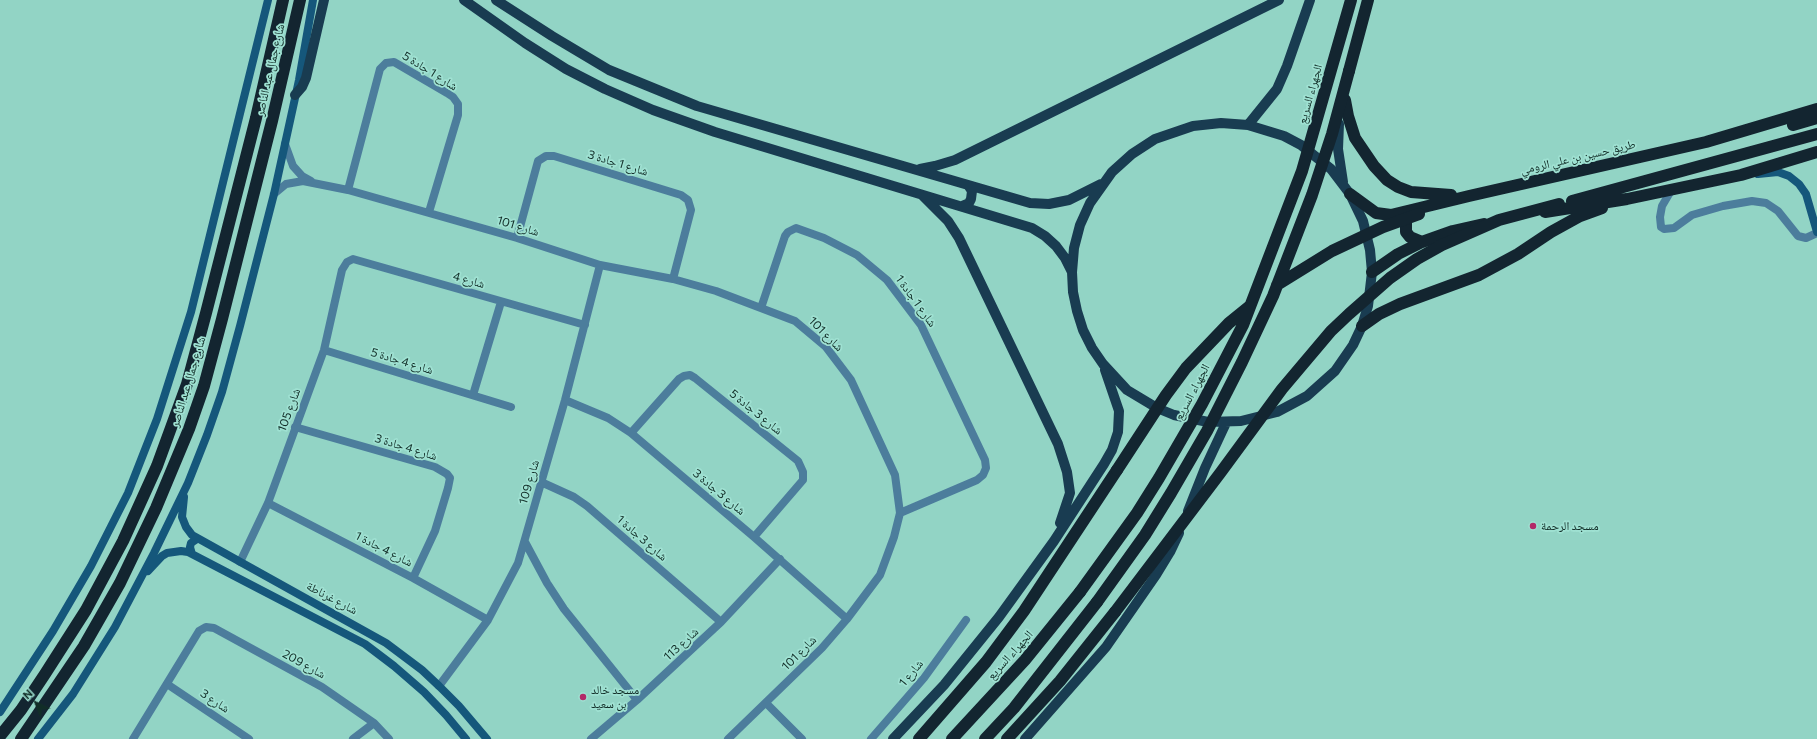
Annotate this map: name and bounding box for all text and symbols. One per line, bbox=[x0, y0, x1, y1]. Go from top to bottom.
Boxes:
street label: شارع جمال عبد الناصر bbox=[252, 23, 288, 117]
street label: شارع 1 جادة 5 bbox=[400, 48, 460, 94]
street label: الجهراء السريع bbox=[1295, 63, 1325, 125]
street label: طريق حسين بن علي الرومي bbox=[1519, 137, 1637, 177]
street label: شارع 1 جادة 3 bbox=[586, 147, 650, 179]
street label: شارع 101 bbox=[495, 213, 541, 239]
street label: شارع 4 bbox=[451, 269, 487, 291]
street label: شارع 1 جادة 1 bbox=[892, 272, 940, 330]
street label: شارع 101 bbox=[806, 314, 846, 354]
street label: شارع جمال عبد الناصر bbox=[167, 335, 209, 429]
street label: شارع 4 جادة 5 bbox=[369, 345, 435, 377]
street label: الجهراء السريع bbox=[1171, 362, 1213, 422]
street label: شارع 105 bbox=[275, 386, 303, 434]
street label: شارع 3 جادة 5 bbox=[727, 386, 785, 438]
street label: شارع 4 جادة 3 bbox=[373, 431, 439, 463]
street label: شارع 109 bbox=[516, 458, 542, 506]
street label: شارع 3 جادة 3 bbox=[690, 466, 748, 518]
street label: شارع 3 جادة 1 bbox=[614, 512, 670, 564]
place label: مسجد الرحمة bbox=[1541, 519, 1599, 533]
marker: مسجد الرحمة bbox=[1528, 521, 1538, 531]
street label: شارع 4 جادة 1 bbox=[353, 528, 415, 570]
street label: شارع غرناطة bbox=[304, 579, 360, 617]
street label: شارع 113 bbox=[661, 624, 701, 664]
street label: الجهراء السريع bbox=[984, 627, 1036, 683]
street label: شارع 101 bbox=[779, 633, 819, 673]
street label: شارع 209 bbox=[280, 646, 328, 682]
street label: شارع 1 bbox=[896, 657, 926, 689]
north arrow bbox=[16, 683, 56, 723]
place label: مسجد خالد بن سعيد bbox=[591, 683, 639, 711]
text: N bbox=[20, 686, 35, 701]
street label: شارع 3 bbox=[198, 686, 232, 716]
marker: مسجد خالد بن سعيد bbox=[578, 692, 588, 702]

